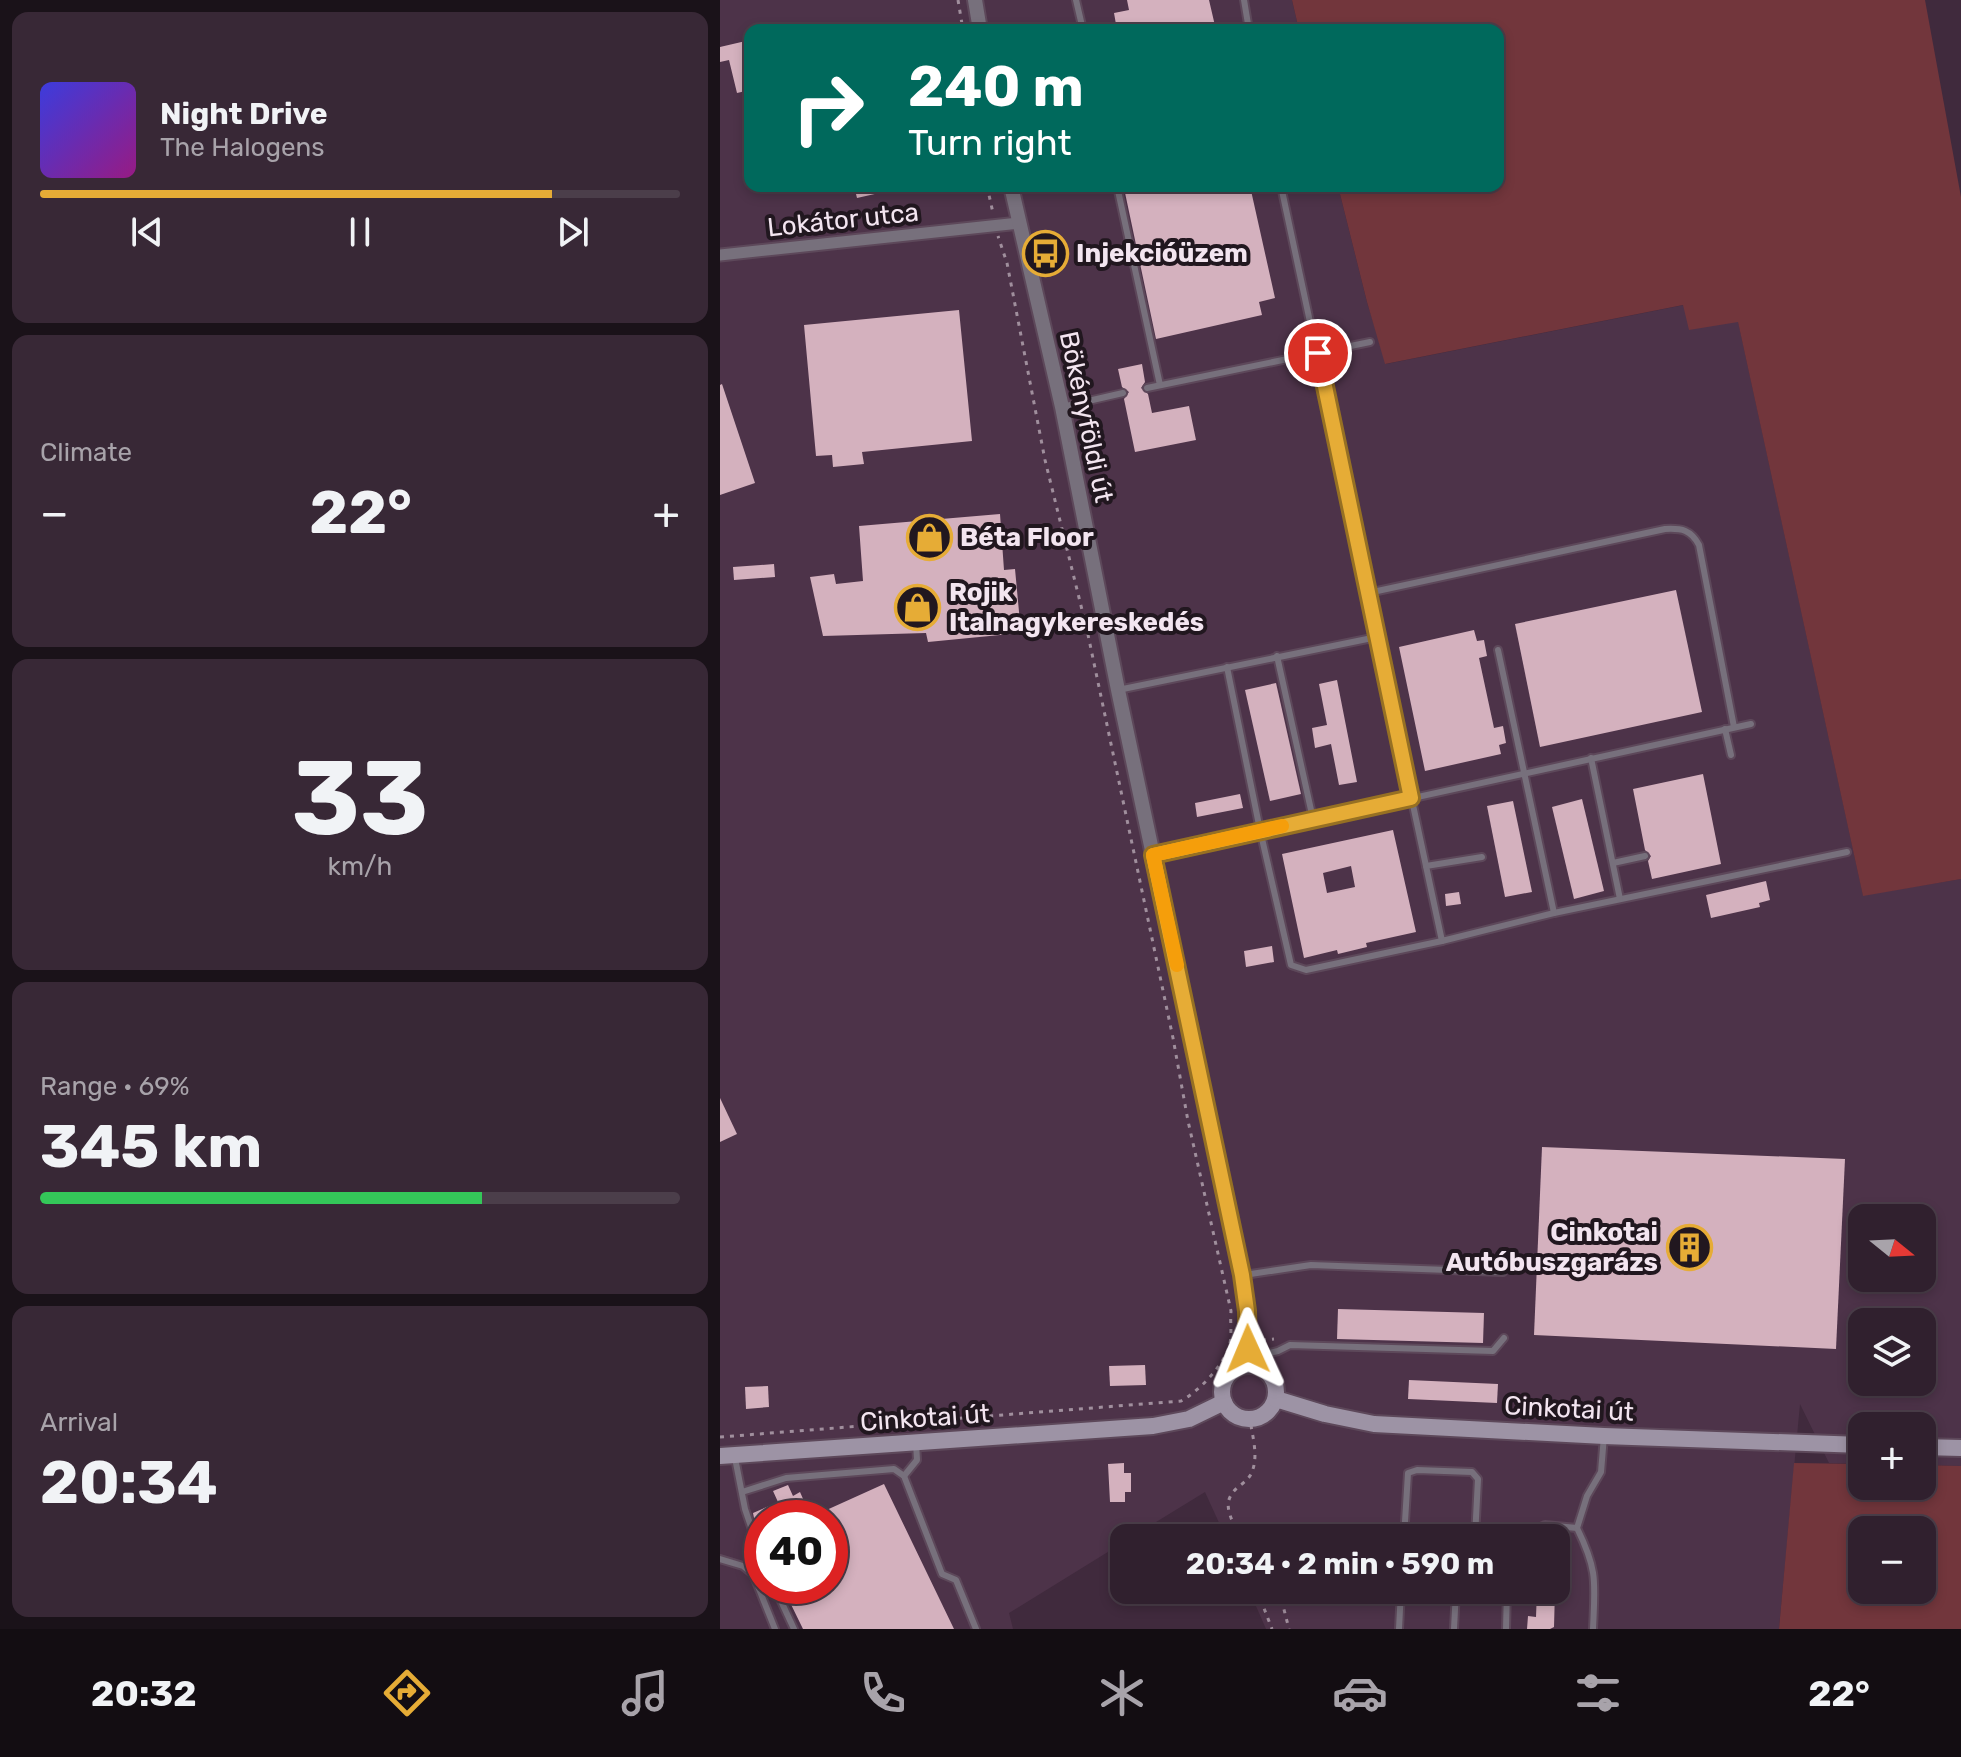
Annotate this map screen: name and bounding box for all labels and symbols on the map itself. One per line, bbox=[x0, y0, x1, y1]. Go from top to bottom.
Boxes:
street label: Lokátor utca bbox=[766, 197, 920, 243]
bus stop icon: Injekcióüzem bbox=[1021, 229, 1069, 277]
place label: Injekcióüzem bbox=[1076, 238, 1248, 269]
pin bbox=[1284, 319, 1352, 387]
street label: Bökényföldi út bbox=[1053, 329, 1119, 505]
shop icon: Béta Floor bbox=[905, 513, 953, 561]
place label: Béta Floor bbox=[960, 522, 1094, 553]
place label: Rojik Italnagykereskedés bbox=[949, 577, 1204, 638]
shop icon: Rojik Italnagykereskedés bbox=[894, 583, 942, 631]
north arrow bbox=[1848, 1204, 1936, 1292]
place label: Cinkotai Autóbuszgarázs bbox=[1446, 1217, 1658, 1278]
building icon: Cinkotai Autóbuszgarázs bbox=[1665, 1223, 1713, 1271]
position arrow bbox=[1206, 1307, 1290, 1391]
street label: Cinkotai út bbox=[1503, 1390, 1635, 1428]
street label: Cinkotai út bbox=[859, 1398, 991, 1438]
speed limit sign: 40 bbox=[744, 1500, 848, 1604]

